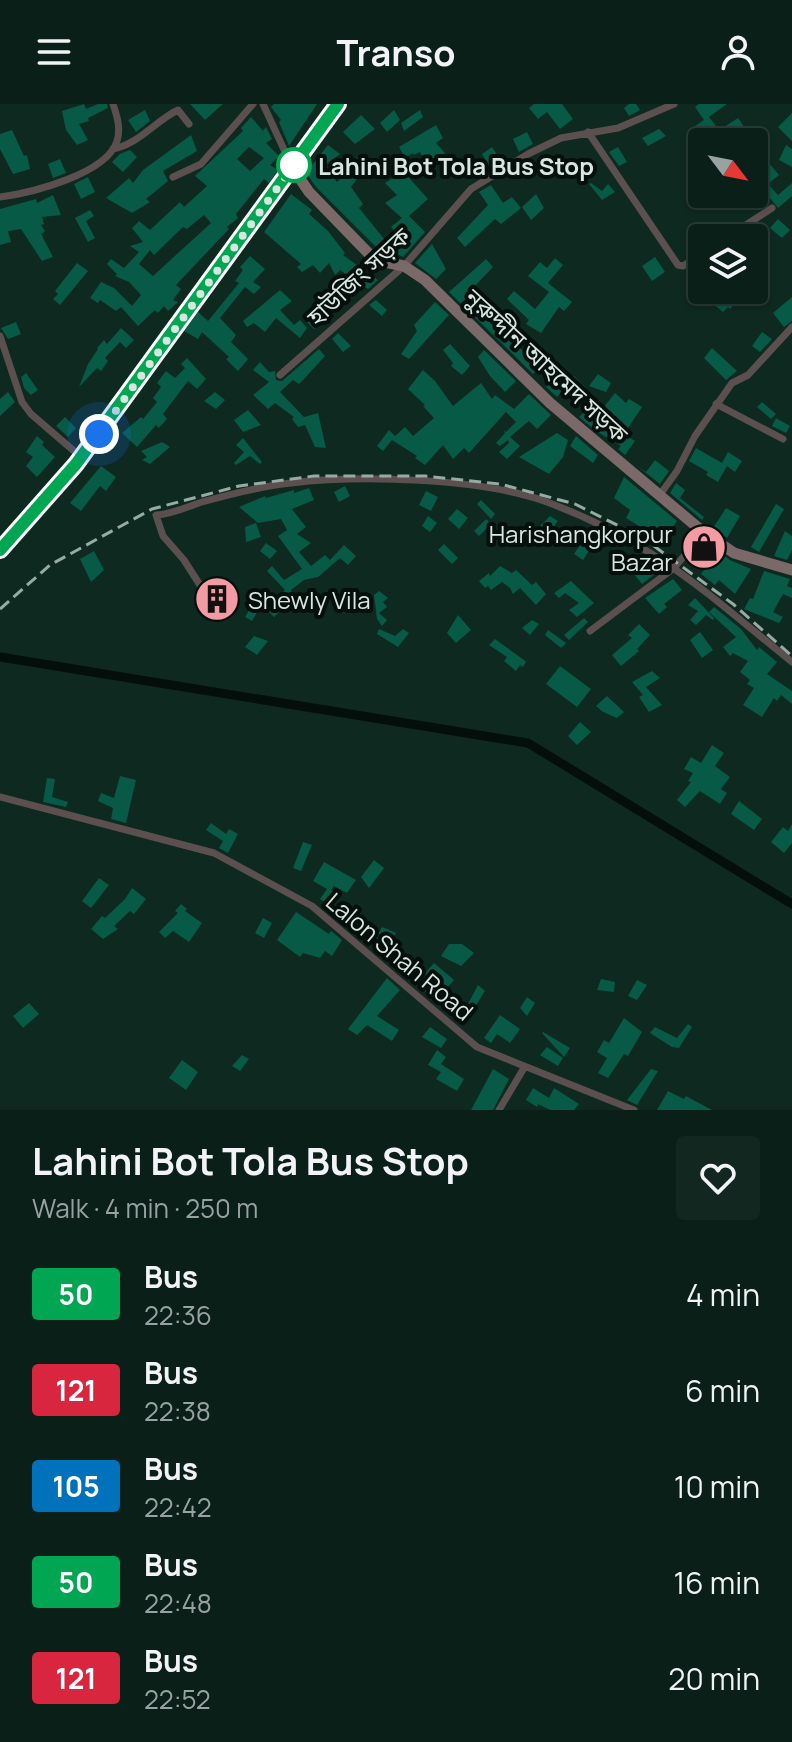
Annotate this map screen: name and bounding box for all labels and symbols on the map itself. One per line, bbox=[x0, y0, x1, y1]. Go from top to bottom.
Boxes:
north arrow bbox=[688, 128, 768, 208]
marker: Lahini Bot Tola Bus Stop bbox=[277, 148, 311, 182]
place label: Lahini Bot Tola Bus Stop bbox=[318, 149, 594, 182]
street label: হাউজিং সড়ক bbox=[298, 219, 417, 333]
street label: নুরুদ্দীন আহমেদ সড়ক bbox=[458, 280, 636, 450]
your location bbox=[79, 414, 119, 454]
place label: Harishangkorpur Bazar bbox=[489, 517, 673, 578]
shop icon: Harishangkorpur Bazar bbox=[680, 523, 728, 571]
building icon: Shewly Vila bbox=[193, 575, 241, 623]
place label: Shewly Vila bbox=[248, 583, 371, 616]
street label: Lalon Shah Road bbox=[319, 885, 481, 1027]

